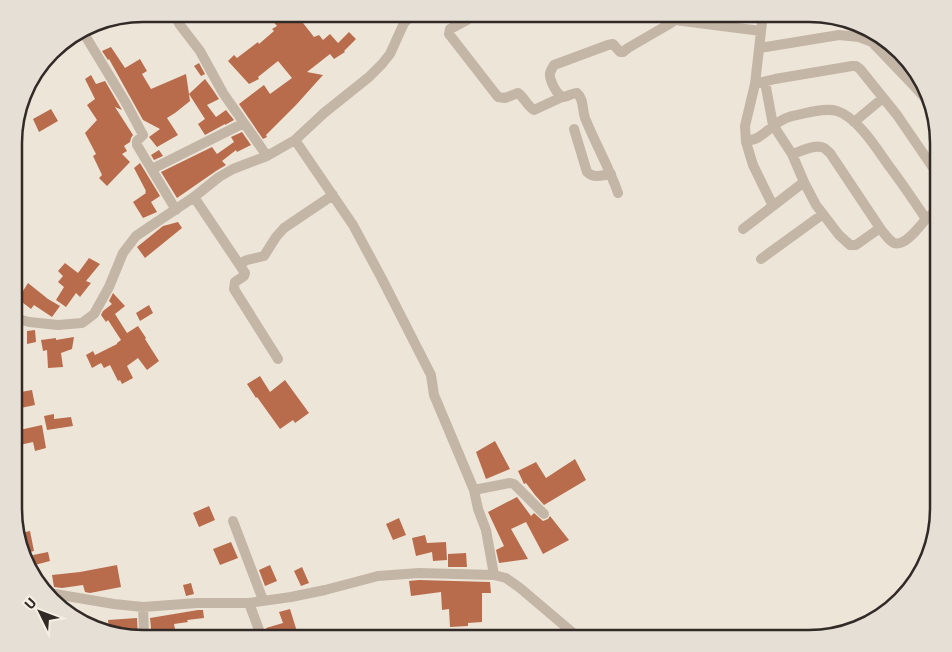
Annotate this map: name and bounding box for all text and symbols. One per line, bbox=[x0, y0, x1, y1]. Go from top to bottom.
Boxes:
north arrow bbox=[15, 587, 65, 637]
text: U bbox=[20, 594, 39, 612]

